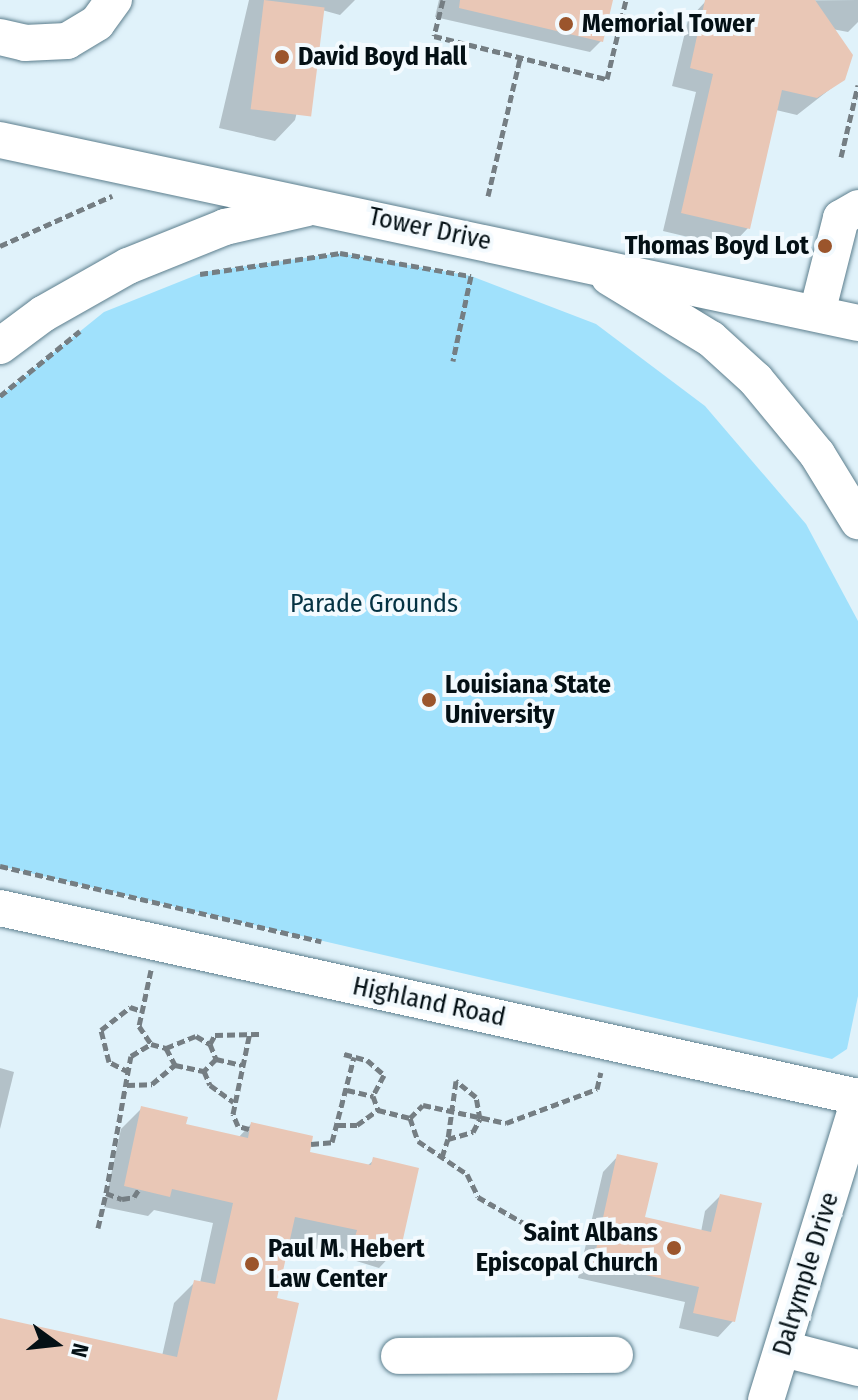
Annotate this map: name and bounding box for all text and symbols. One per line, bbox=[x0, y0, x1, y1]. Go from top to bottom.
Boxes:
place label: Memorial Tower bbox=[582, 8, 755, 40]
marker: Memorial Tower bbox=[557, 15, 575, 33]
place label: David Boyd Hall bbox=[298, 41, 467, 73]
marker: David Boyd Hall bbox=[273, 48, 291, 66]
street label: Tower Drive bbox=[366, 201, 494, 257]
place label: Thomas Boyd Lot bbox=[625, 230, 809, 262]
marker: Thomas Boyd Lot bbox=[816, 237, 834, 255]
park label: Parade Grounds bbox=[290, 588, 458, 620]
place label: Louisiana State University bbox=[445, 669, 611, 730]
marker: Louisiana State University bbox=[420, 691, 438, 709]
street label: Highland Road bbox=[350, 971, 508, 1033]
street label: Dalrymple Drive bbox=[766, 1188, 846, 1360]
place label: Saint Albans Episcopal Church bbox=[476, 1217, 658, 1278]
place label: Paul M. Hebert Law Center bbox=[268, 1233, 425, 1294]
marker: Saint Albans Episcopal Church bbox=[665, 1239, 683, 1257]
marker: Paul M. Hebert Law Center bbox=[243, 1255, 261, 1273]
north arrow bbox=[16, 1304, 96, 1384]
text: N bbox=[65, 1340, 94, 1360]

